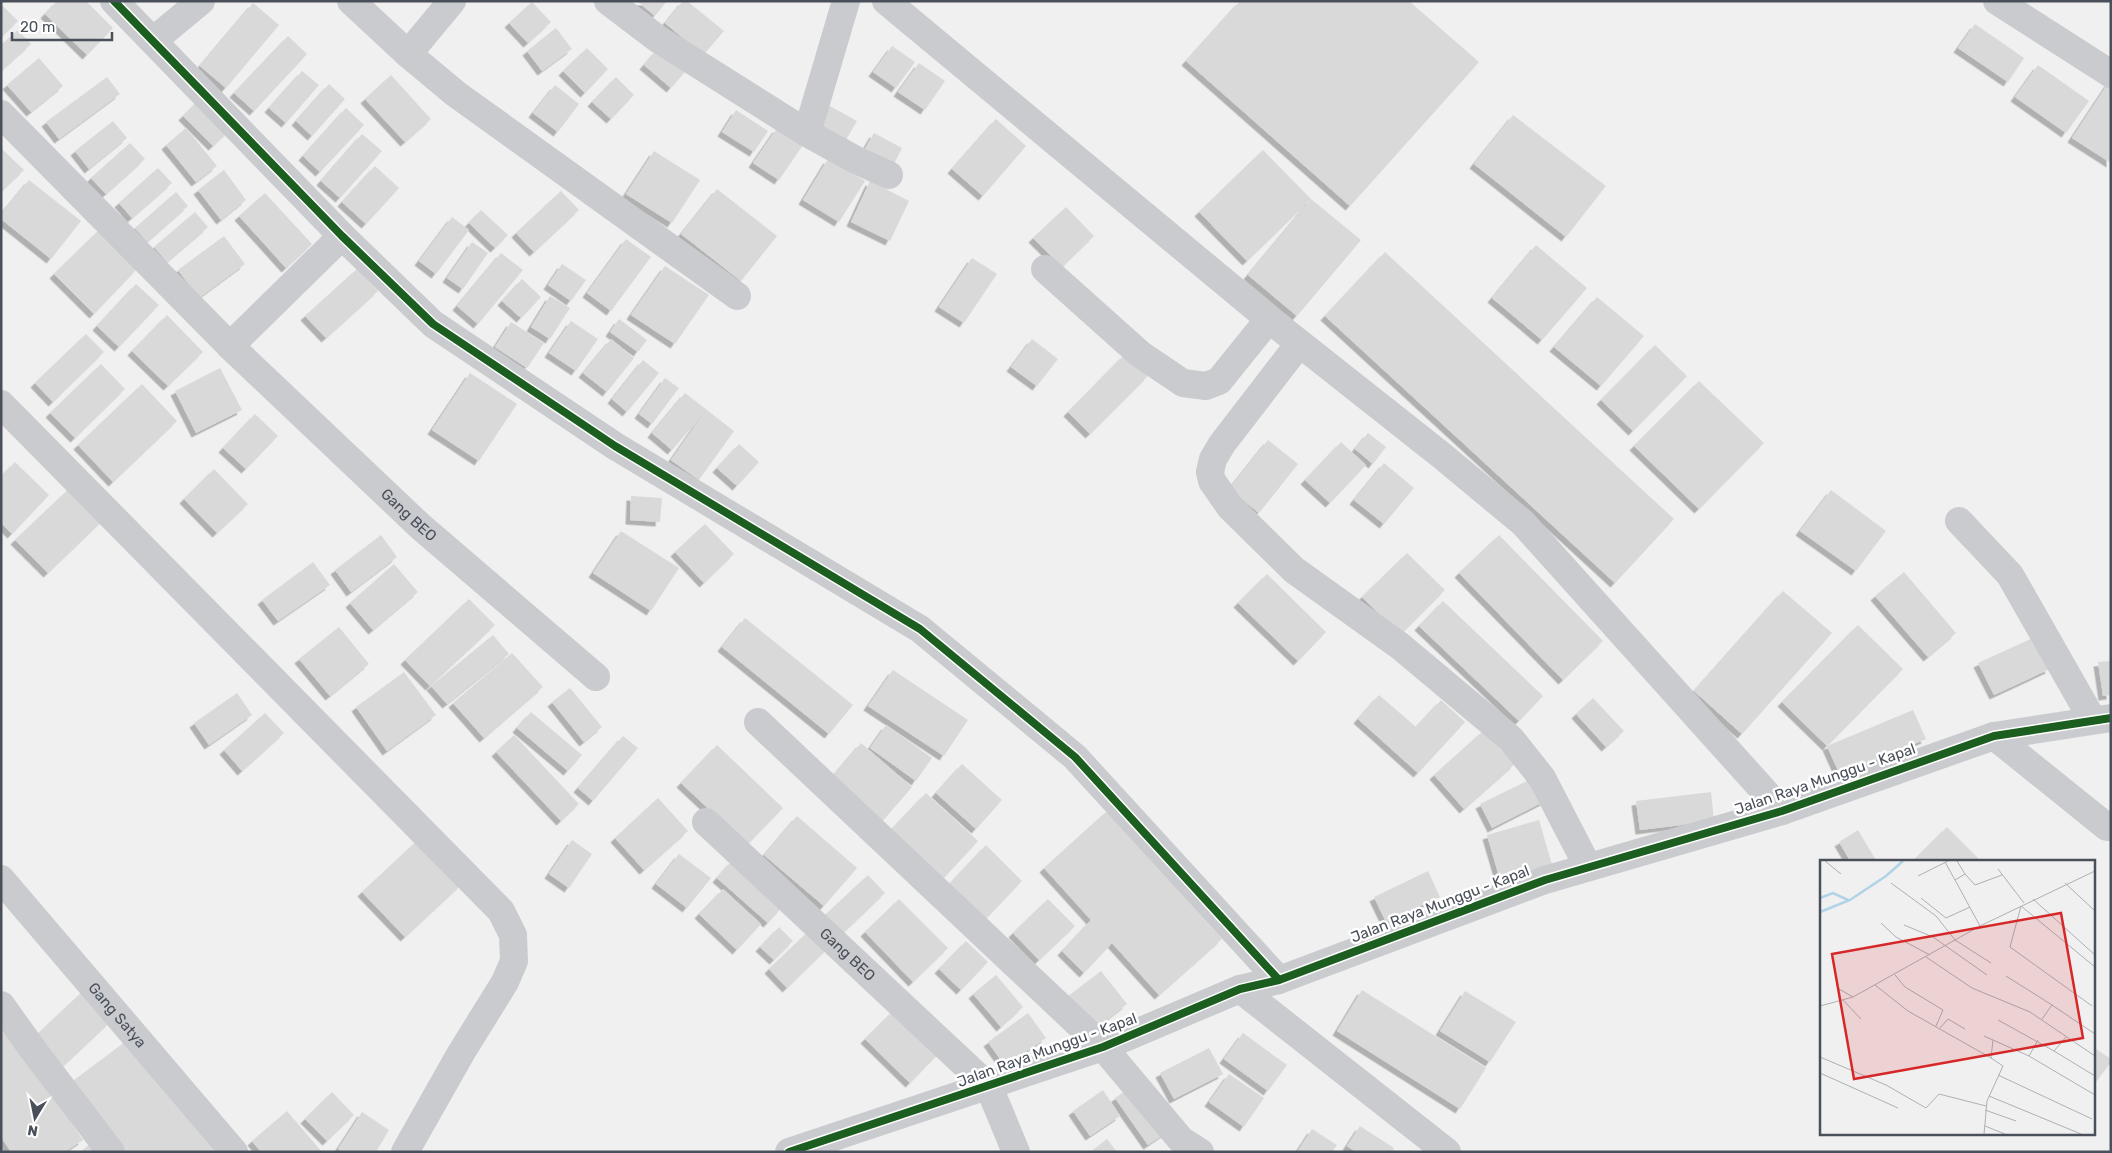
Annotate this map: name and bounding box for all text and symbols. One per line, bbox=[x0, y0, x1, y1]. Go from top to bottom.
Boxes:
scale bar bbox=[12, 10, 112, 42]
text: 20 m bbox=[20, 18, 55, 36]
street label: Gang BEO bbox=[377, 485, 440, 545]
street label: Jalan Raya Munggu - Kapal bbox=[1732, 740, 1918, 818]
inset map bbox=[1820, 860, 2094, 1136]
street label: Jalan Raya Munggu - Kapal bbox=[1348, 862, 1532, 946]
street label: Gang BEO bbox=[816, 924, 879, 985]
street label: Gang Satya bbox=[84, 979, 150, 1051]
street label: Jalan Raya Munggu - Kapal bbox=[955, 1009, 1139, 1091]
north arrow bbox=[10, 1093, 60, 1143]
text: N bbox=[26, 1121, 39, 1140]

